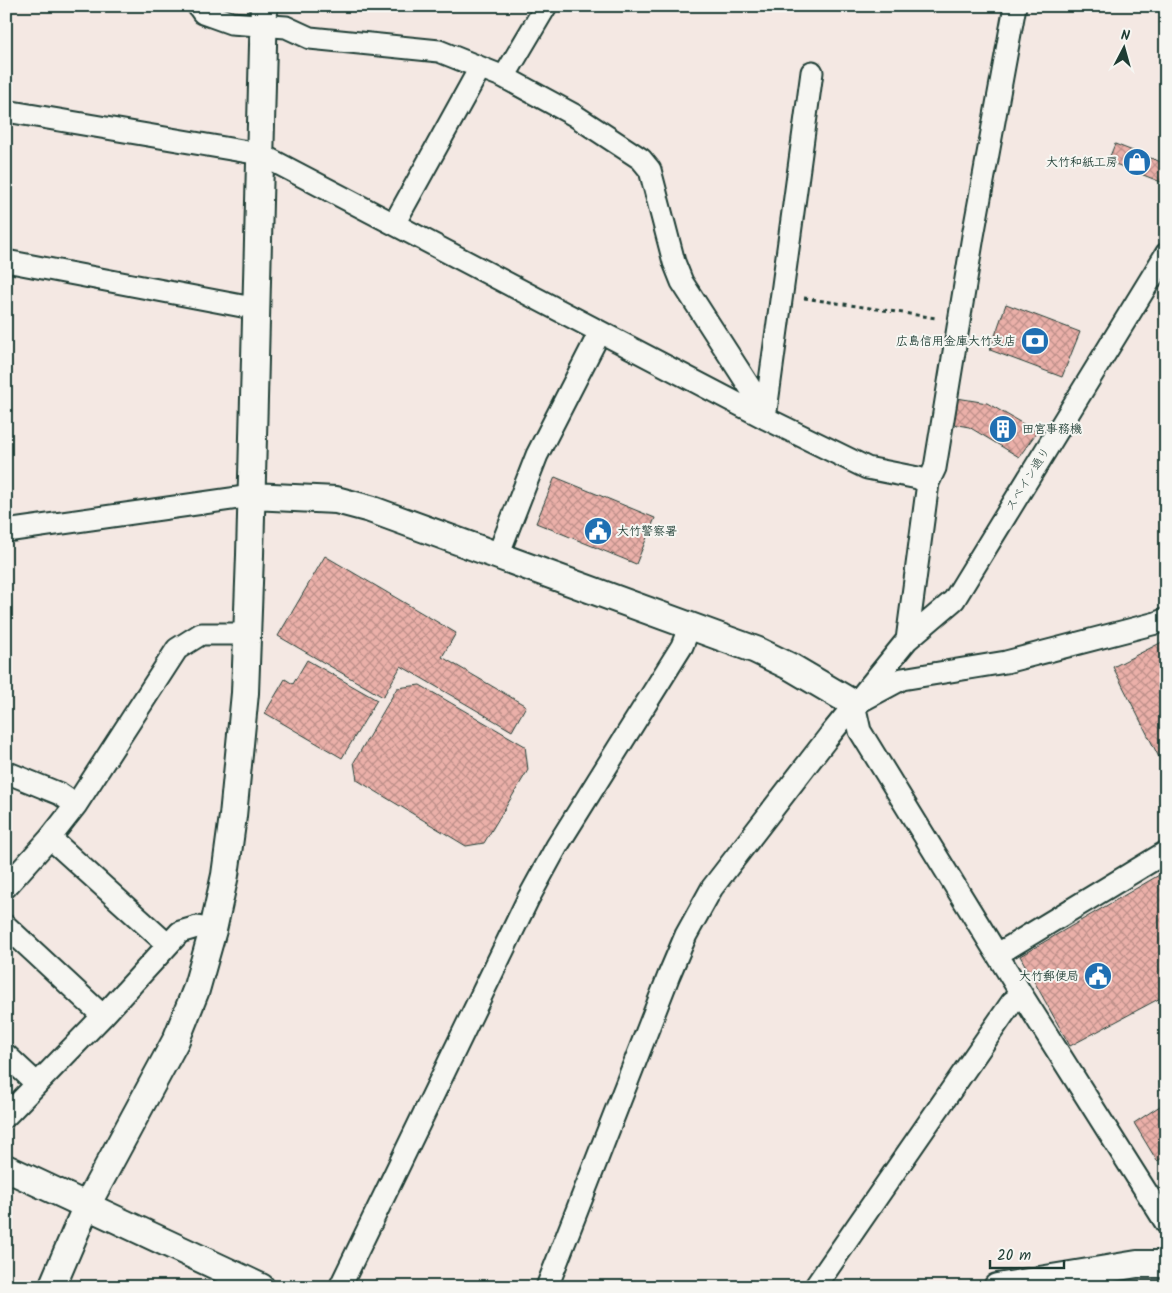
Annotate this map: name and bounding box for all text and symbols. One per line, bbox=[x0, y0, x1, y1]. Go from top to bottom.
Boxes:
north arrow bbox=[1100, 22, 1150, 72]
text: N bbox=[1120, 25, 1131, 47]
shop icon: 大竹和紙工房 bbox=[1122, 147, 1152, 177]
place label: 大竹和紙工房 bbox=[1046, 153, 1118, 172]
bank icon: 広島信用金庫大竹支店 bbox=[1020, 326, 1050, 356]
place label: 広島信用金庫大竹支店 bbox=[896, 332, 1016, 351]
building icon: 田宮事務機 bbox=[988, 414, 1018, 444]
place label: 田宮事務機 bbox=[1022, 420, 1082, 439]
street label: スペイン通り bbox=[1001, 443, 1055, 515]
public building icon: 大竹警察署 bbox=[583, 516, 613, 546]
place label: 大竹警察署 bbox=[617, 522, 677, 541]
public building icon: 大竹郵便局 bbox=[1083, 961, 1113, 991]
place label: 大竹郵便局 bbox=[1019, 967, 1079, 986]
scale bar bbox=[990, 1238, 1063, 1270]
text: 20 m bbox=[997, 1244, 1031, 1268]

